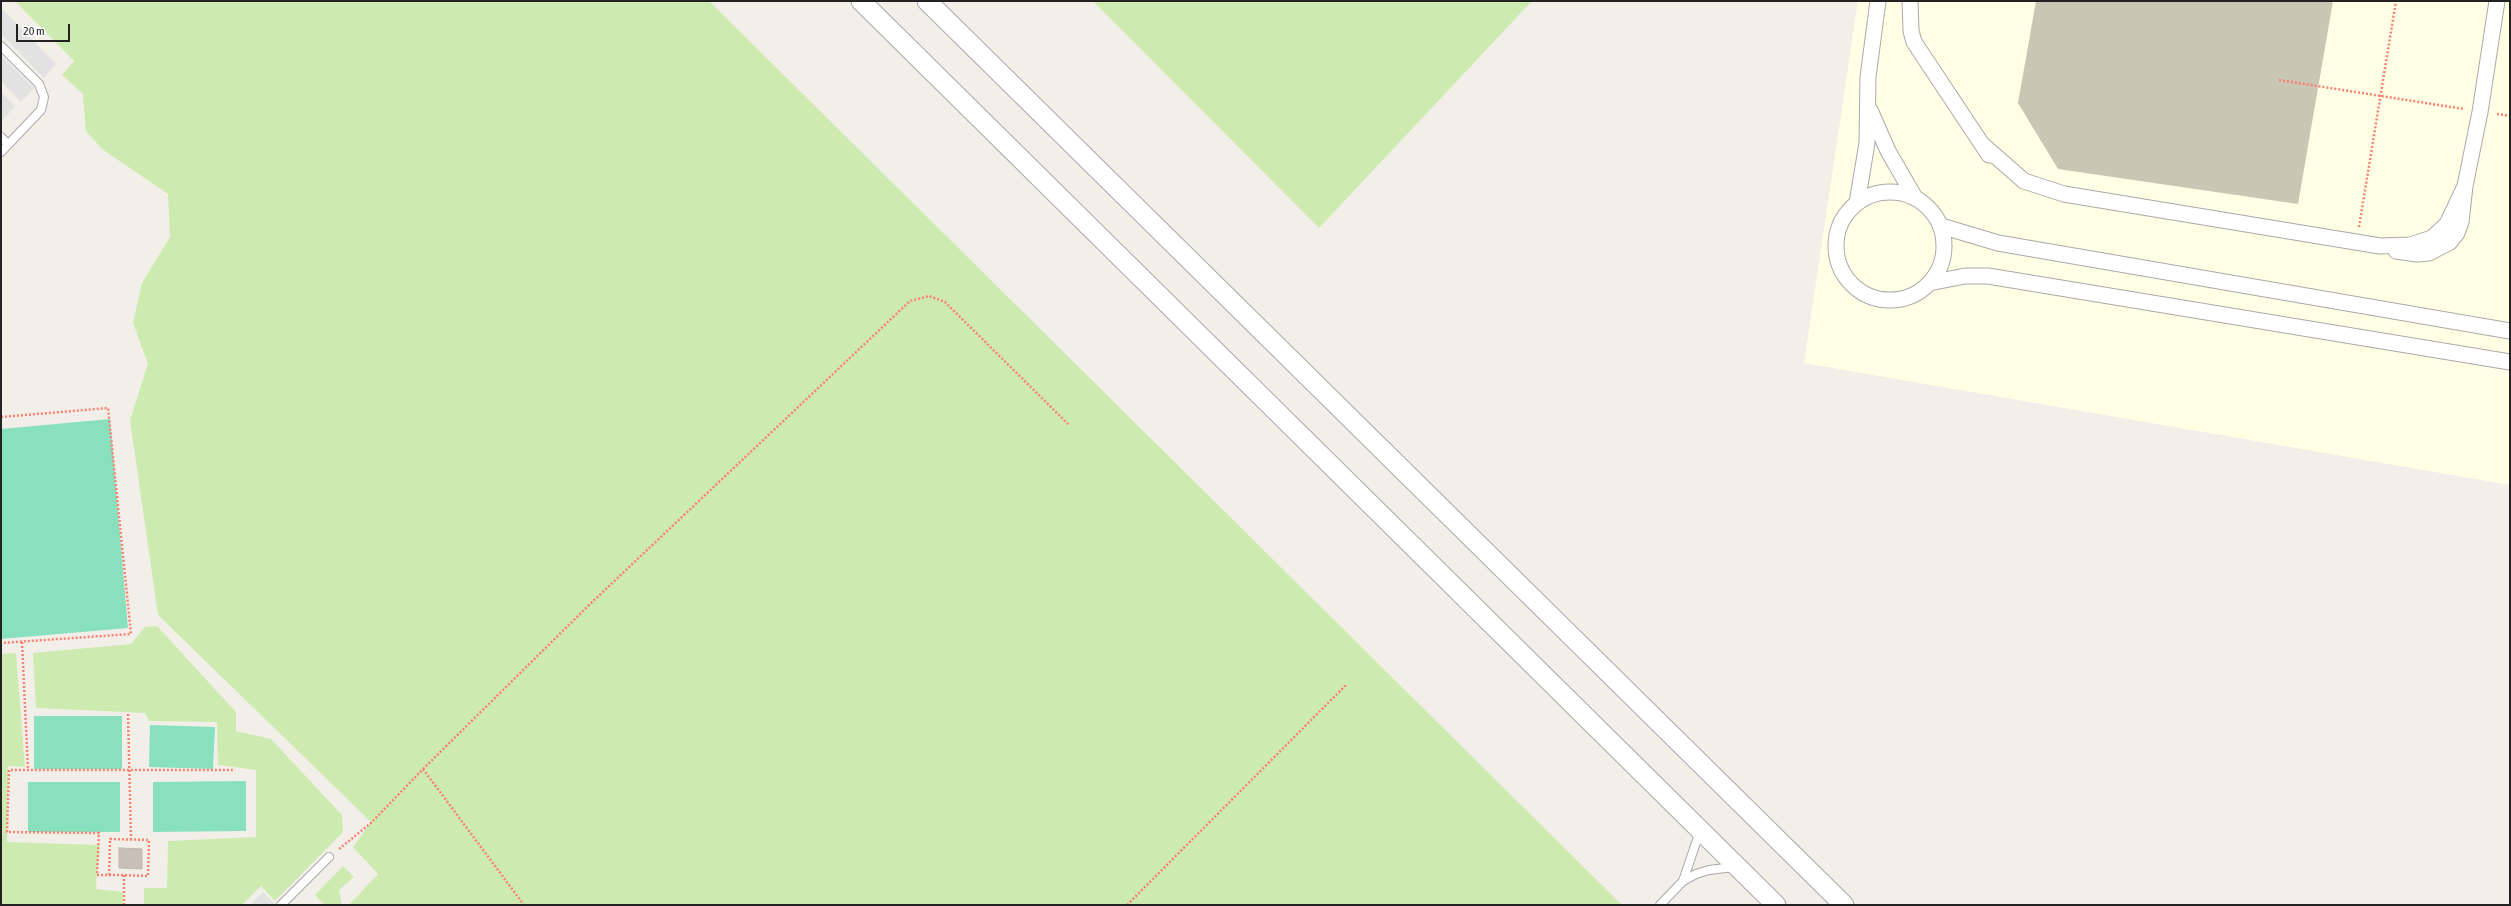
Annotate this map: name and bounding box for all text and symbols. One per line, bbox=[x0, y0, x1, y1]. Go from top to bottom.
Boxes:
scale bar bbox=[18, 16, 72, 42]
text: 20 m bbox=[23, 24, 45, 38]

